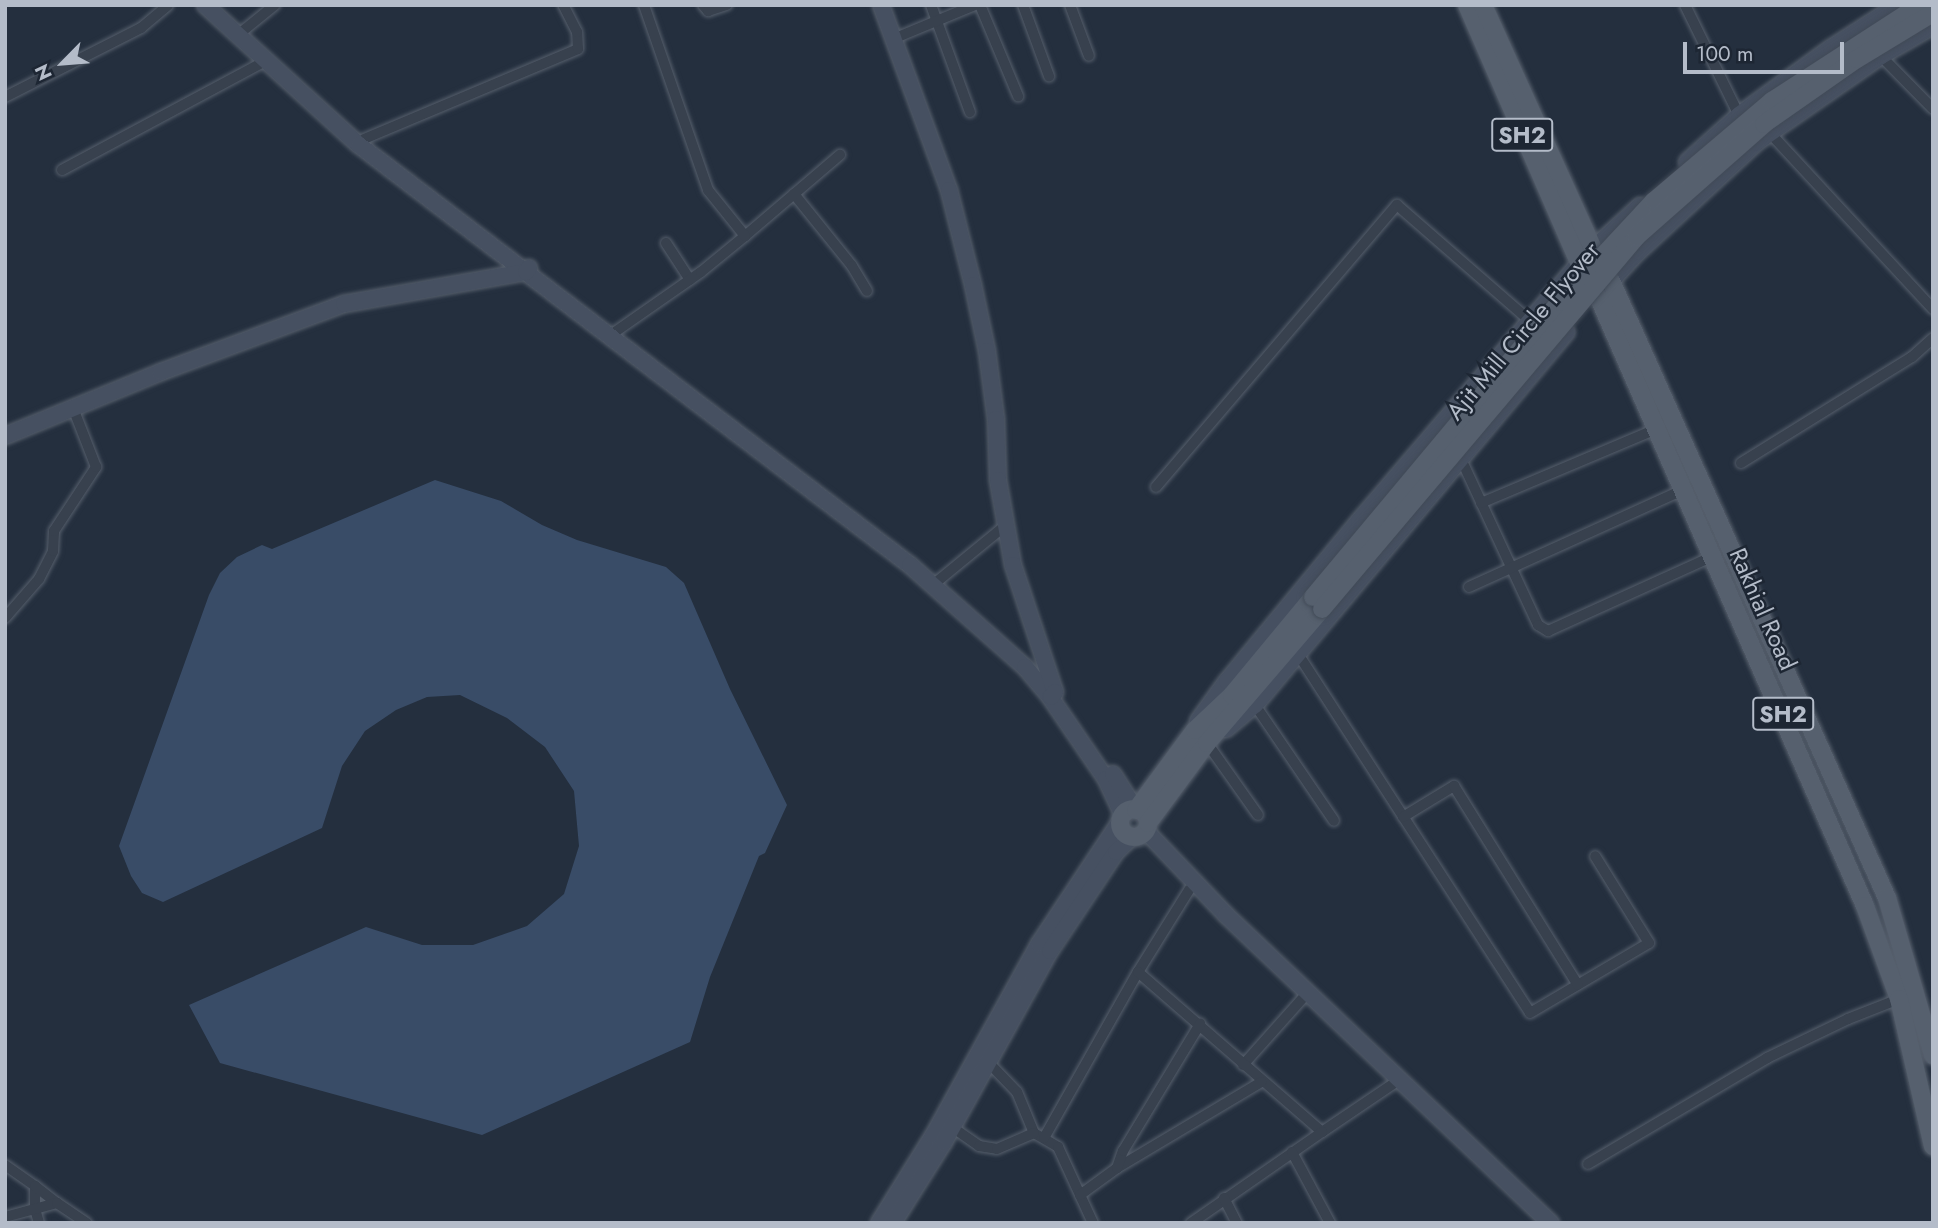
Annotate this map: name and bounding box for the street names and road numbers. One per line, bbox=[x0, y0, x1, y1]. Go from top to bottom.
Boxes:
road number: SH2 bbox=[1490, 116, 1554, 154]
street label: Ajit Mill Circle Flyover bbox=[1440, 236, 1606, 426]
street label: Rakhial Road bbox=[1723, 544, 1803, 674]
road number: SH2 bbox=[1752, 694, 1814, 734]

